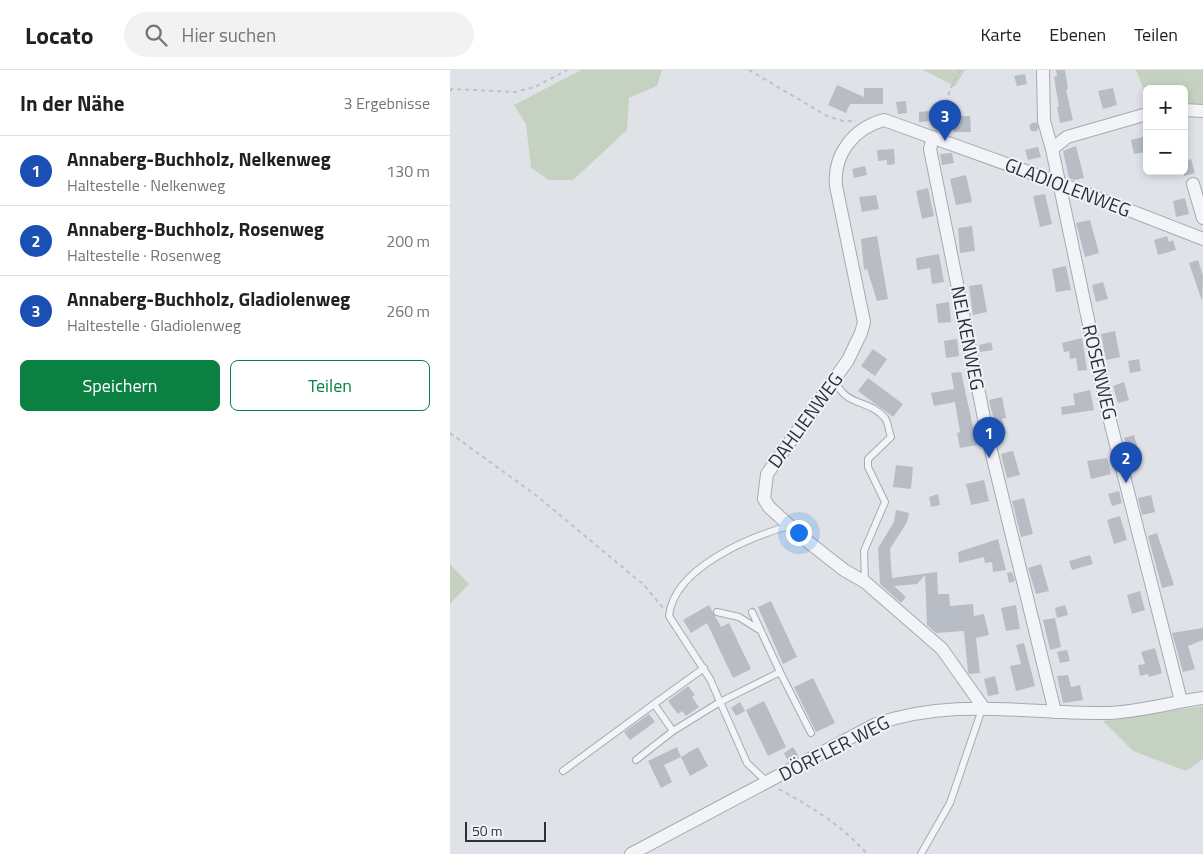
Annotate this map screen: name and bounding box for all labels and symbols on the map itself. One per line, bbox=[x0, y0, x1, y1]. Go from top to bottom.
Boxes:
pin: 3 bbox=[929, 100, 961, 141]
street label: GLADIOLENWEG bbox=[1001, 149, 1135, 224]
street label: NELKENWEG bbox=[944, 283, 993, 392]
street label: ROSENWEG bbox=[1075, 321, 1126, 422]
street label: DAHLIENWEG bbox=[760, 366, 849, 474]
pin: 1 bbox=[973, 417, 1005, 458]
pin: 2 bbox=[1110, 442, 1142, 483]
your location bbox=[786, 520, 812, 546]
street label: DÖRFLER WEG bbox=[773, 707, 894, 788]
scale bar bbox=[465, 819, 546, 842]

